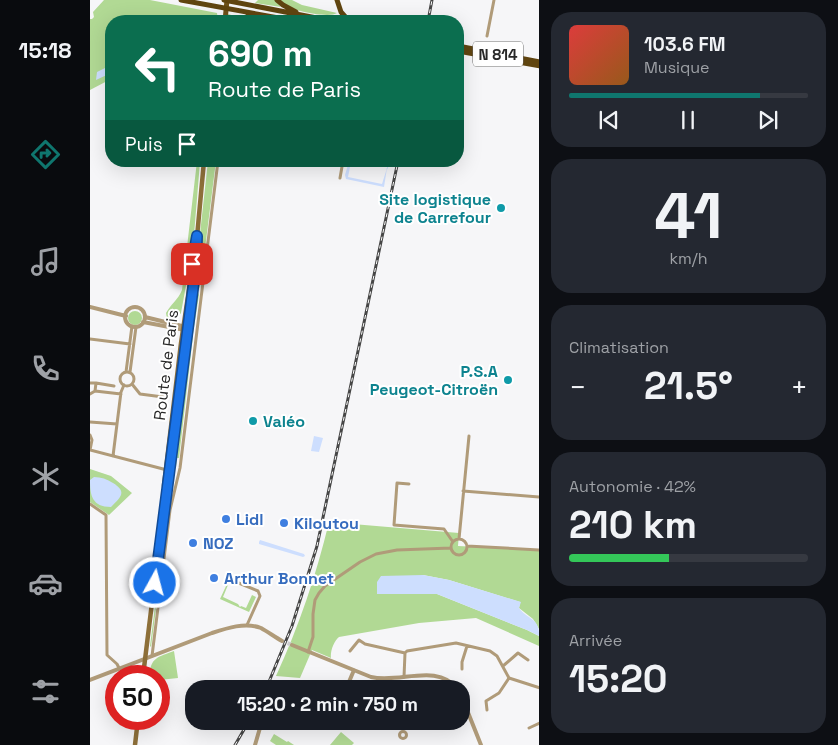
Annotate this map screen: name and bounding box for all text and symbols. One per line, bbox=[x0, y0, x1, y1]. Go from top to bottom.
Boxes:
text: 690 m bbox=[208, 32, 313, 76]
text: 103.6 FM bbox=[644, 32, 725, 57]
icon: left bbox=[125, 35, 190, 100]
text: 15:18 bbox=[19, 36, 71, 64]
road number: N 814 bbox=[473, 42, 523, 66]
text: Musique bbox=[644, 57, 710, 78]
text: Route de Paris bbox=[208, 75, 361, 103]
icon: previous bbox=[595, 106, 623, 134]
icon: pause bbox=[674, 106, 702, 134]
icon: next bbox=[754, 106, 782, 134]
icon: arrive bbox=[173, 130, 201, 158]
text: Puis bbox=[125, 132, 163, 157]
icon: directions bbox=[28, 137, 63, 172]
text: 41 bbox=[654, 174, 723, 257]
place label: Site logistique de Carrefour bbox=[379, 189, 491, 228]
marker: Site logistique de Carrefour bbox=[495, 202, 507, 214]
pin bbox=[171, 243, 213, 285]
icon: music bbox=[28, 244, 63, 279]
text: km/h bbox=[669, 248, 708, 269]
icon: arrive bbox=[178, 250, 206, 278]
street label: Route de Paris bbox=[149, 308, 183, 422]
text: Climatisation bbox=[569, 337, 669, 358]
icon: phone bbox=[28, 351, 63, 386]
place label: P.S.A Peugeot-Citroën bbox=[370, 361, 498, 400]
text: 21.5° bbox=[644, 362, 733, 410]
text: − bbox=[569, 369, 586, 405]
text: + bbox=[791, 369, 808, 405]
marker: P.S.A Peugeot-Citroën bbox=[502, 374, 514, 386]
place label: Valéo bbox=[263, 411, 305, 432]
marker: Valéo bbox=[247, 415, 259, 427]
icon: climate bbox=[28, 459, 63, 494]
text: Autonomie · 42% bbox=[569, 476, 696, 497]
text: 210 km bbox=[569, 501, 697, 549]
place label: Lidl bbox=[236, 509, 263, 530]
marker: Lidl bbox=[220, 513, 232, 525]
place label: Kiloutou bbox=[294, 513, 359, 534]
marker: Kiloutou bbox=[278, 517, 290, 529]
place label: NOZ bbox=[203, 533, 234, 554]
marker: NOZ bbox=[187, 537, 199, 549]
position arrow bbox=[128, 556, 180, 608]
icon: car bbox=[28, 566, 63, 601]
place label: Arthur Bonnet bbox=[224, 568, 334, 589]
marker: Arthur Bonnet bbox=[208, 572, 220, 584]
text: Arrivée bbox=[569, 630, 622, 651]
text: 15:20 bbox=[569, 655, 668, 703]
speed limit sign: 50 bbox=[105, 665, 170, 730]
icon: filters bbox=[28, 674, 63, 709]
text: 15:20 · 2 min · 750 m bbox=[237, 692, 418, 717]

